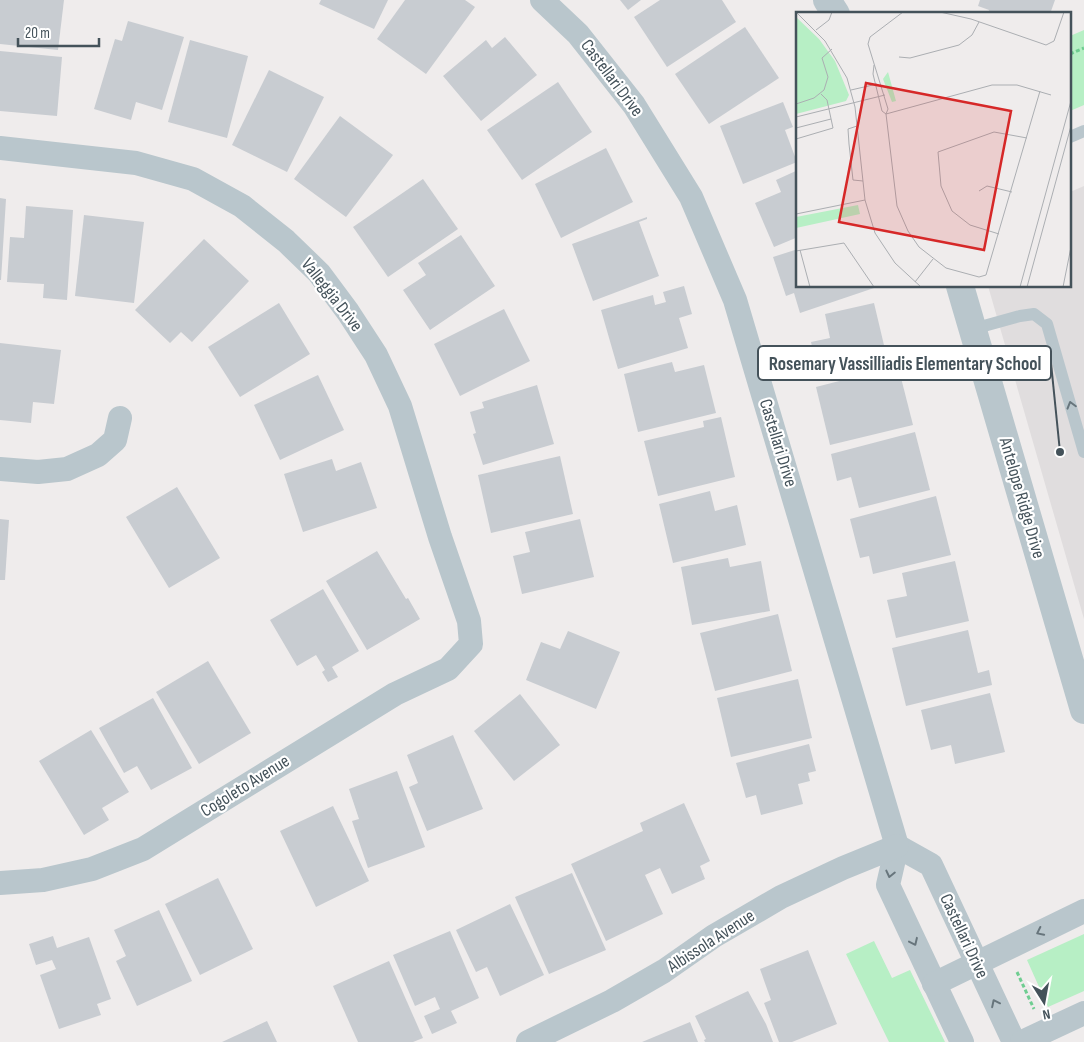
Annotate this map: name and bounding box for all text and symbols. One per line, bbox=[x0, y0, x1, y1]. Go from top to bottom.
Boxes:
inset map bbox=[796, 12, 1072, 288]
scale bar bbox=[18, 15, 99, 47]
text: 20 m bbox=[25, 24, 50, 43]
street label: Castellari Drive bbox=[576, 35, 648, 121]
street label: Valleggia Drive bbox=[297, 254, 367, 336]
callout: Rosemary Vassilliadis Elementary School bbox=[758, 346, 1051, 380]
text: Rosemary Vassilliadis Elementary School bbox=[769, 353, 1041, 376]
street label: Castellari Drive bbox=[755, 397, 801, 489]
one-way arrow bbox=[1066, 401, 1076, 409]
street label: Antelope Ridge Drive bbox=[994, 434, 1049, 561]
street label: Cogoleto Avenue bbox=[197, 750, 293, 822]
one-way arrow bbox=[885, 869, 896, 878]
street label: Castellari Drive bbox=[935, 890, 993, 982]
street label: Albissola Avenue bbox=[663, 905, 758, 977]
one-way arrow bbox=[1036, 926, 1045, 936]
one-way arrow bbox=[908, 937, 919, 946]
north arrow bbox=[1019, 977, 1069, 1027]
one-way arrow bbox=[991, 999, 1001, 1008]
text: N bbox=[1041, 1005, 1052, 1023]

